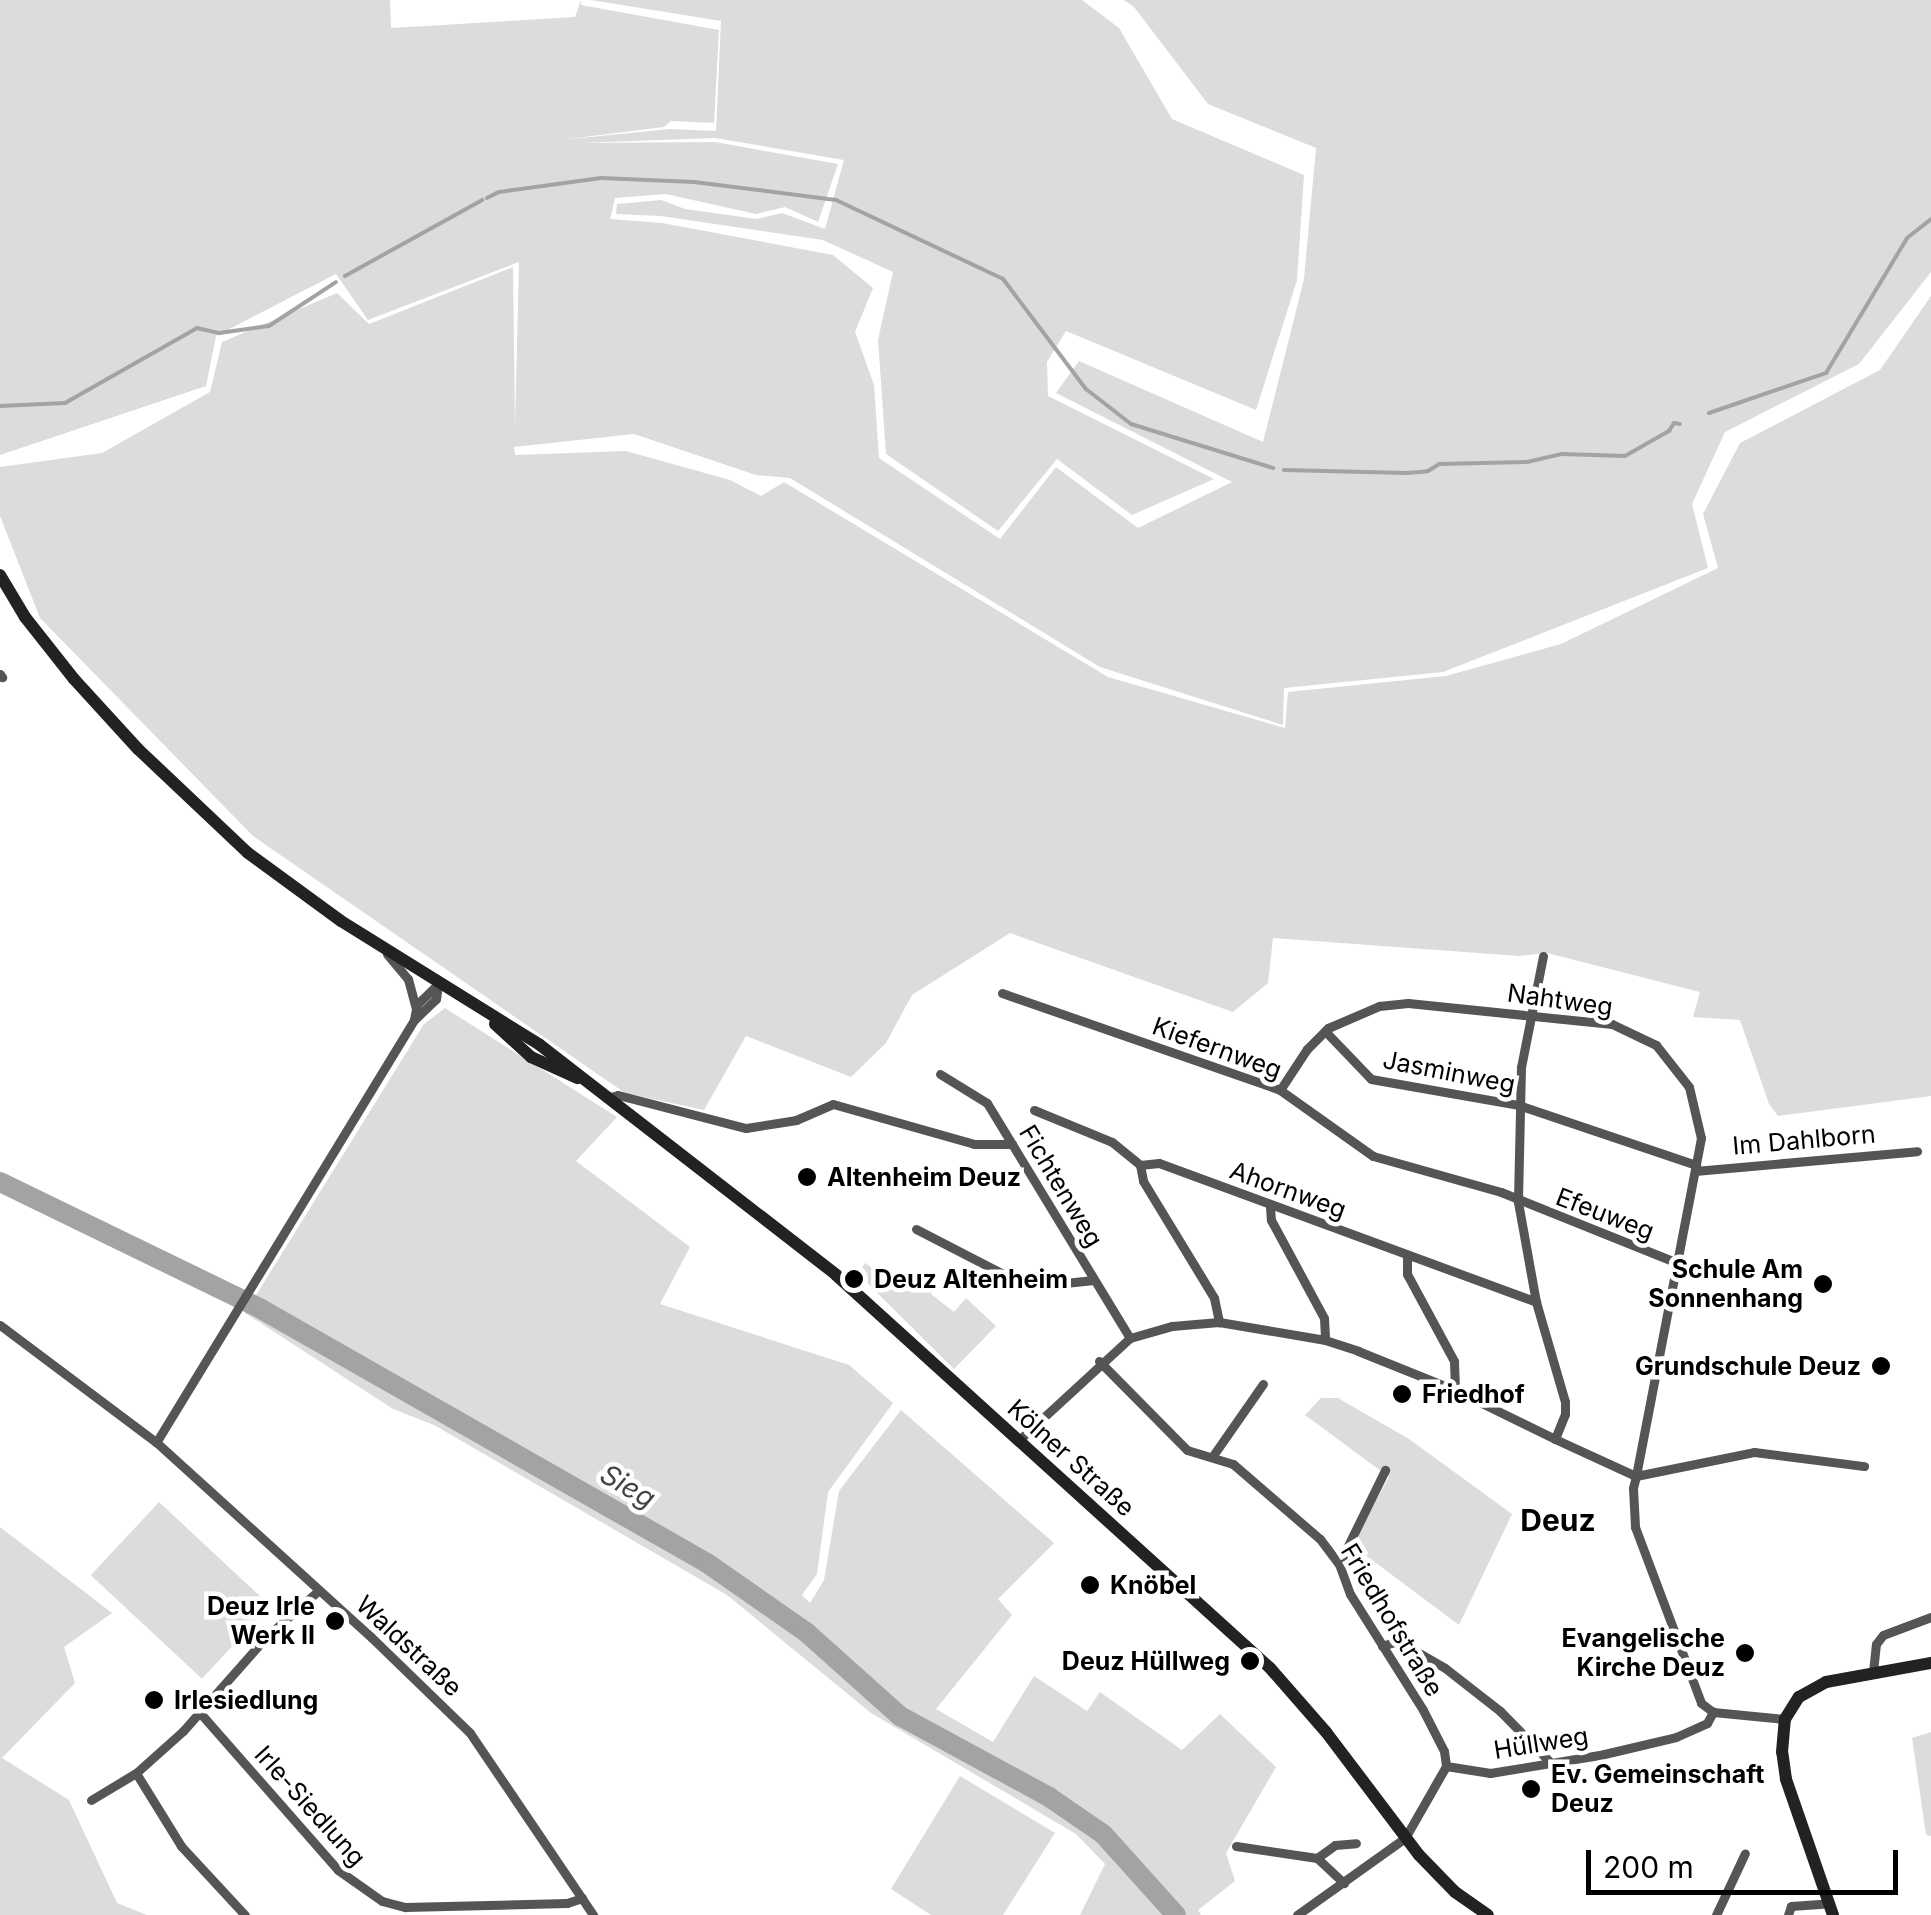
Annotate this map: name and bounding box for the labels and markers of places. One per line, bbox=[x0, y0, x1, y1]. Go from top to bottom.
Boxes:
place label: Altenheim Deuz bbox=[827, 1162, 1021, 1192]
marker: Altenheim Deuz bbox=[796, 1166, 818, 1188]
place label: Schule Am Sonnenhang bbox=[1648, 1255, 1803, 1314]
place label: Deuz Altenheim bbox=[874, 1264, 1068, 1294]
marker: Deuz Altenheim bbox=[843, 1268, 865, 1290]
marker: Schule Am Sonnenhang bbox=[1812, 1273, 1834, 1295]
place label: Grundschule Deuz bbox=[1635, 1351, 1861, 1381]
marker: Grundschule Deuz bbox=[1870, 1355, 1892, 1377]
place label: Friedhof bbox=[1422, 1379, 1525, 1409]
marker: Friedhof bbox=[1391, 1383, 1413, 1405]
place label: Knöbel bbox=[1110, 1570, 1196, 1600]
marker: Knöbel bbox=[1079, 1574, 1101, 1596]
place label: Deuz Irle Werk II bbox=[207, 1592, 315, 1651]
marker: Deuz Irle Werk II bbox=[324, 1610, 346, 1632]
place label: Evangelische Kirche Deuz bbox=[1562, 1624, 1725, 1683]
marker: Evangelische Kirche Deuz bbox=[1734, 1642, 1756, 1664]
place label: Deuz Hüllweg bbox=[1062, 1646, 1230, 1676]
marker: Deuz Hüllweg bbox=[1239, 1650, 1261, 1672]
place label: Irlesiedlung bbox=[174, 1685, 318, 1715]
marker: Irlesiedlung bbox=[143, 1689, 165, 1711]
place label: Ev. Gemeinschaft Deuz bbox=[1551, 1760, 1765, 1819]
marker: Ev. Gemeinschaft Deuz bbox=[1520, 1778, 1542, 1800]

